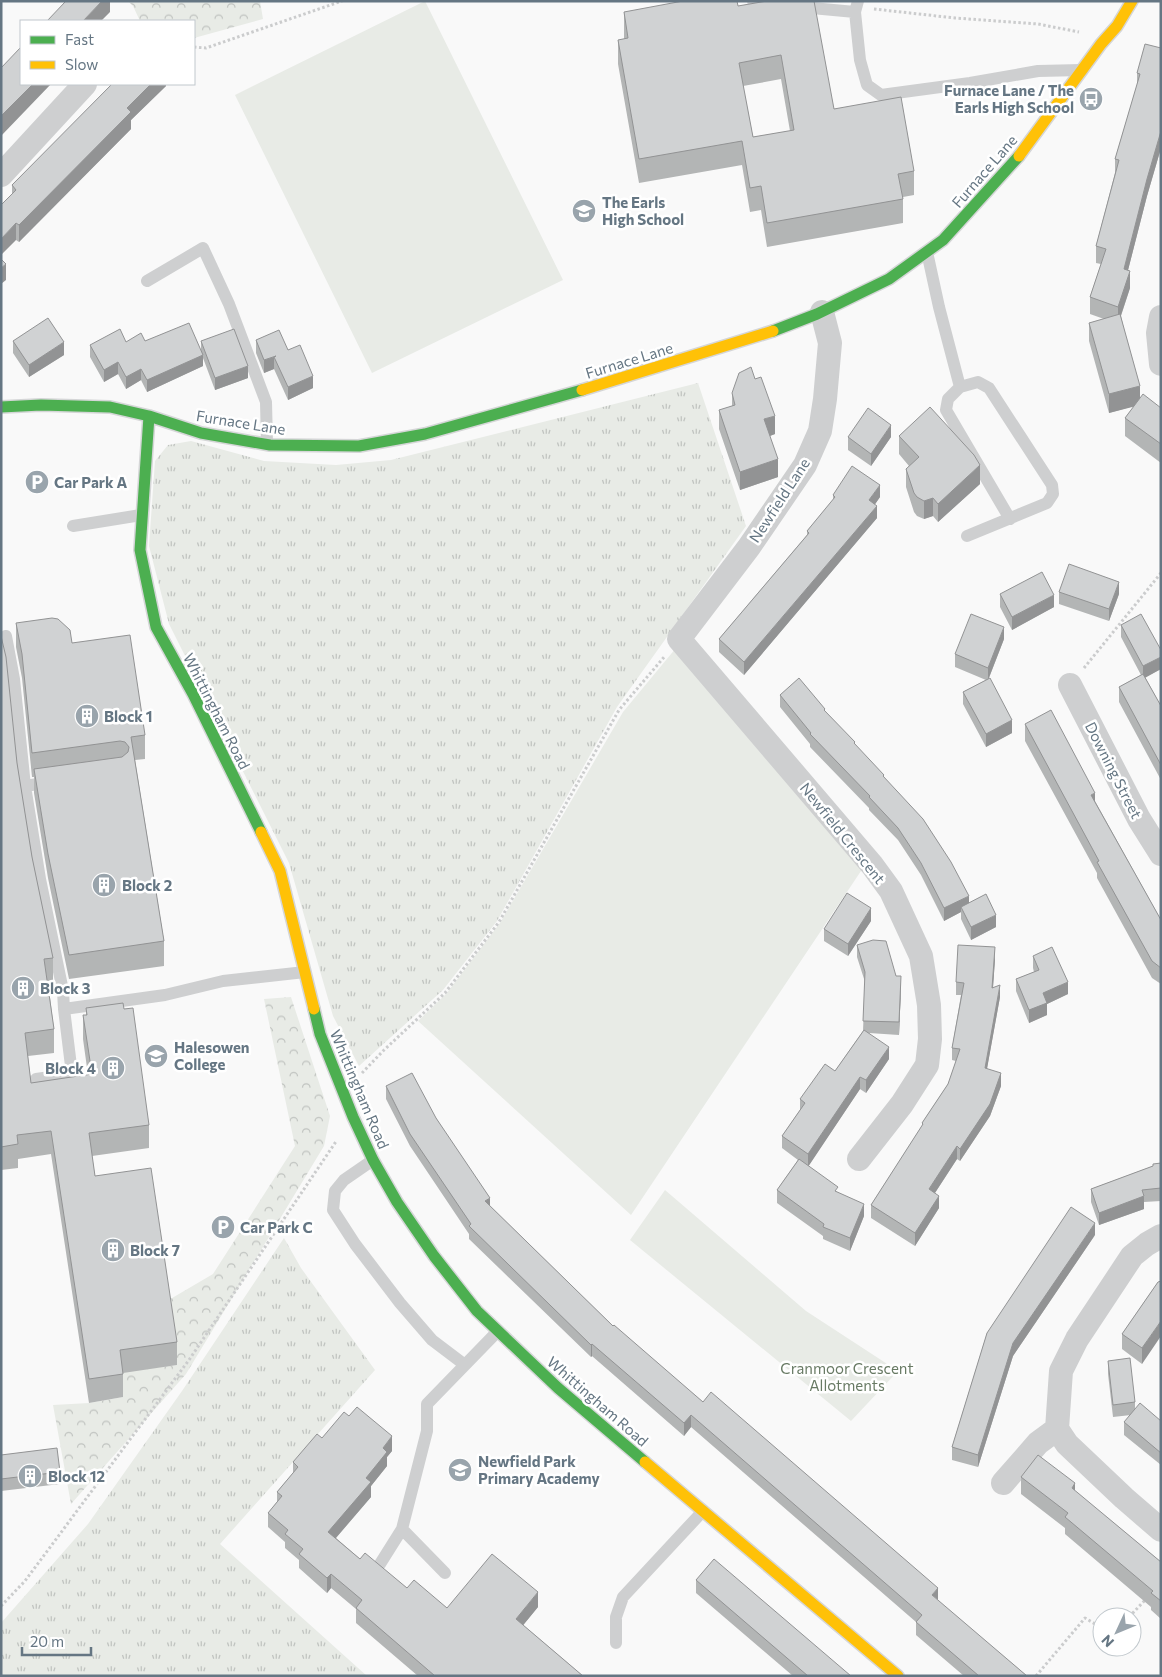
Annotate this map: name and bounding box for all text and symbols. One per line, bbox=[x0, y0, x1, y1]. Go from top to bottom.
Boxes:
legend bbox=[20, 20, 195, 85]
text: Fast bbox=[65, 30, 94, 48]
text: Slow bbox=[65, 55, 98, 73]
place label: Furnace Lane / The Earls High School bbox=[944, 81, 1074, 116]
bus stop icon: Furnace Lane / The Earls High School bbox=[1078, 86, 1104, 112]
street label: Furnace Lane bbox=[948, 131, 1020, 211]
place label: The Earls High School bbox=[602, 193, 684, 228]
school or university icon: The Earls High School bbox=[571, 198, 597, 224]
street label: Furnace Lane bbox=[583, 338, 675, 382]
street label: Furnace Lane bbox=[195, 406, 287, 438]
street label: Newfield Lane bbox=[745, 454, 813, 546]
parking icon: Car Park A bbox=[24, 469, 50, 495]
place label: Car Park A bbox=[54, 473, 128, 491]
street label: Whittingham Road bbox=[180, 650, 254, 772]
building icon: Block 1 bbox=[74, 703, 100, 729]
place label: Block 1 bbox=[104, 707, 153, 725]
street label: Downing Street bbox=[1082, 719, 1146, 821]
street label: Newfield Crescent bbox=[797, 779, 889, 887]
building icon: Block 2 bbox=[91, 872, 117, 898]
place label: Block 2 bbox=[122, 876, 172, 894]
building icon: Block 3 bbox=[10, 975, 36, 1001]
place label: Block 3 bbox=[40, 979, 91, 997]
street label: Whittingham Road bbox=[327, 1027, 393, 1151]
place label: Halesowen College bbox=[174, 1038, 250, 1073]
school or university icon: Halesowen College bbox=[143, 1043, 169, 1069]
building icon: Block 4 bbox=[100, 1055, 126, 1081]
place label: Block 4 bbox=[45, 1059, 96, 1077]
parking icon: Car Park C bbox=[210, 1214, 236, 1240]
place label: Car Park C bbox=[240, 1218, 313, 1236]
building icon: Block 7 bbox=[100, 1237, 126, 1263]
place label: Block 7 bbox=[130, 1241, 180, 1259]
street label: Whittingham Road bbox=[544, 1352, 652, 1450]
park label: Cranmoor Crescent Allotments bbox=[780, 1359, 914, 1394]
place label: Newfield Park Primary Academy bbox=[478, 1452, 600, 1487]
school or university icon: Newfield Park Primary Academy bbox=[447, 1457, 473, 1483]
building icon: Block 12 bbox=[17, 1463, 43, 1489]
place label: Block 12 bbox=[48, 1467, 105, 1485]
north arrow bbox=[1092, 1607, 1142, 1657]
scale bar bbox=[22, 1624, 91, 1656]
text: 20 m bbox=[30, 1632, 64, 1650]
text: N bbox=[1098, 1632, 1117, 1651]

